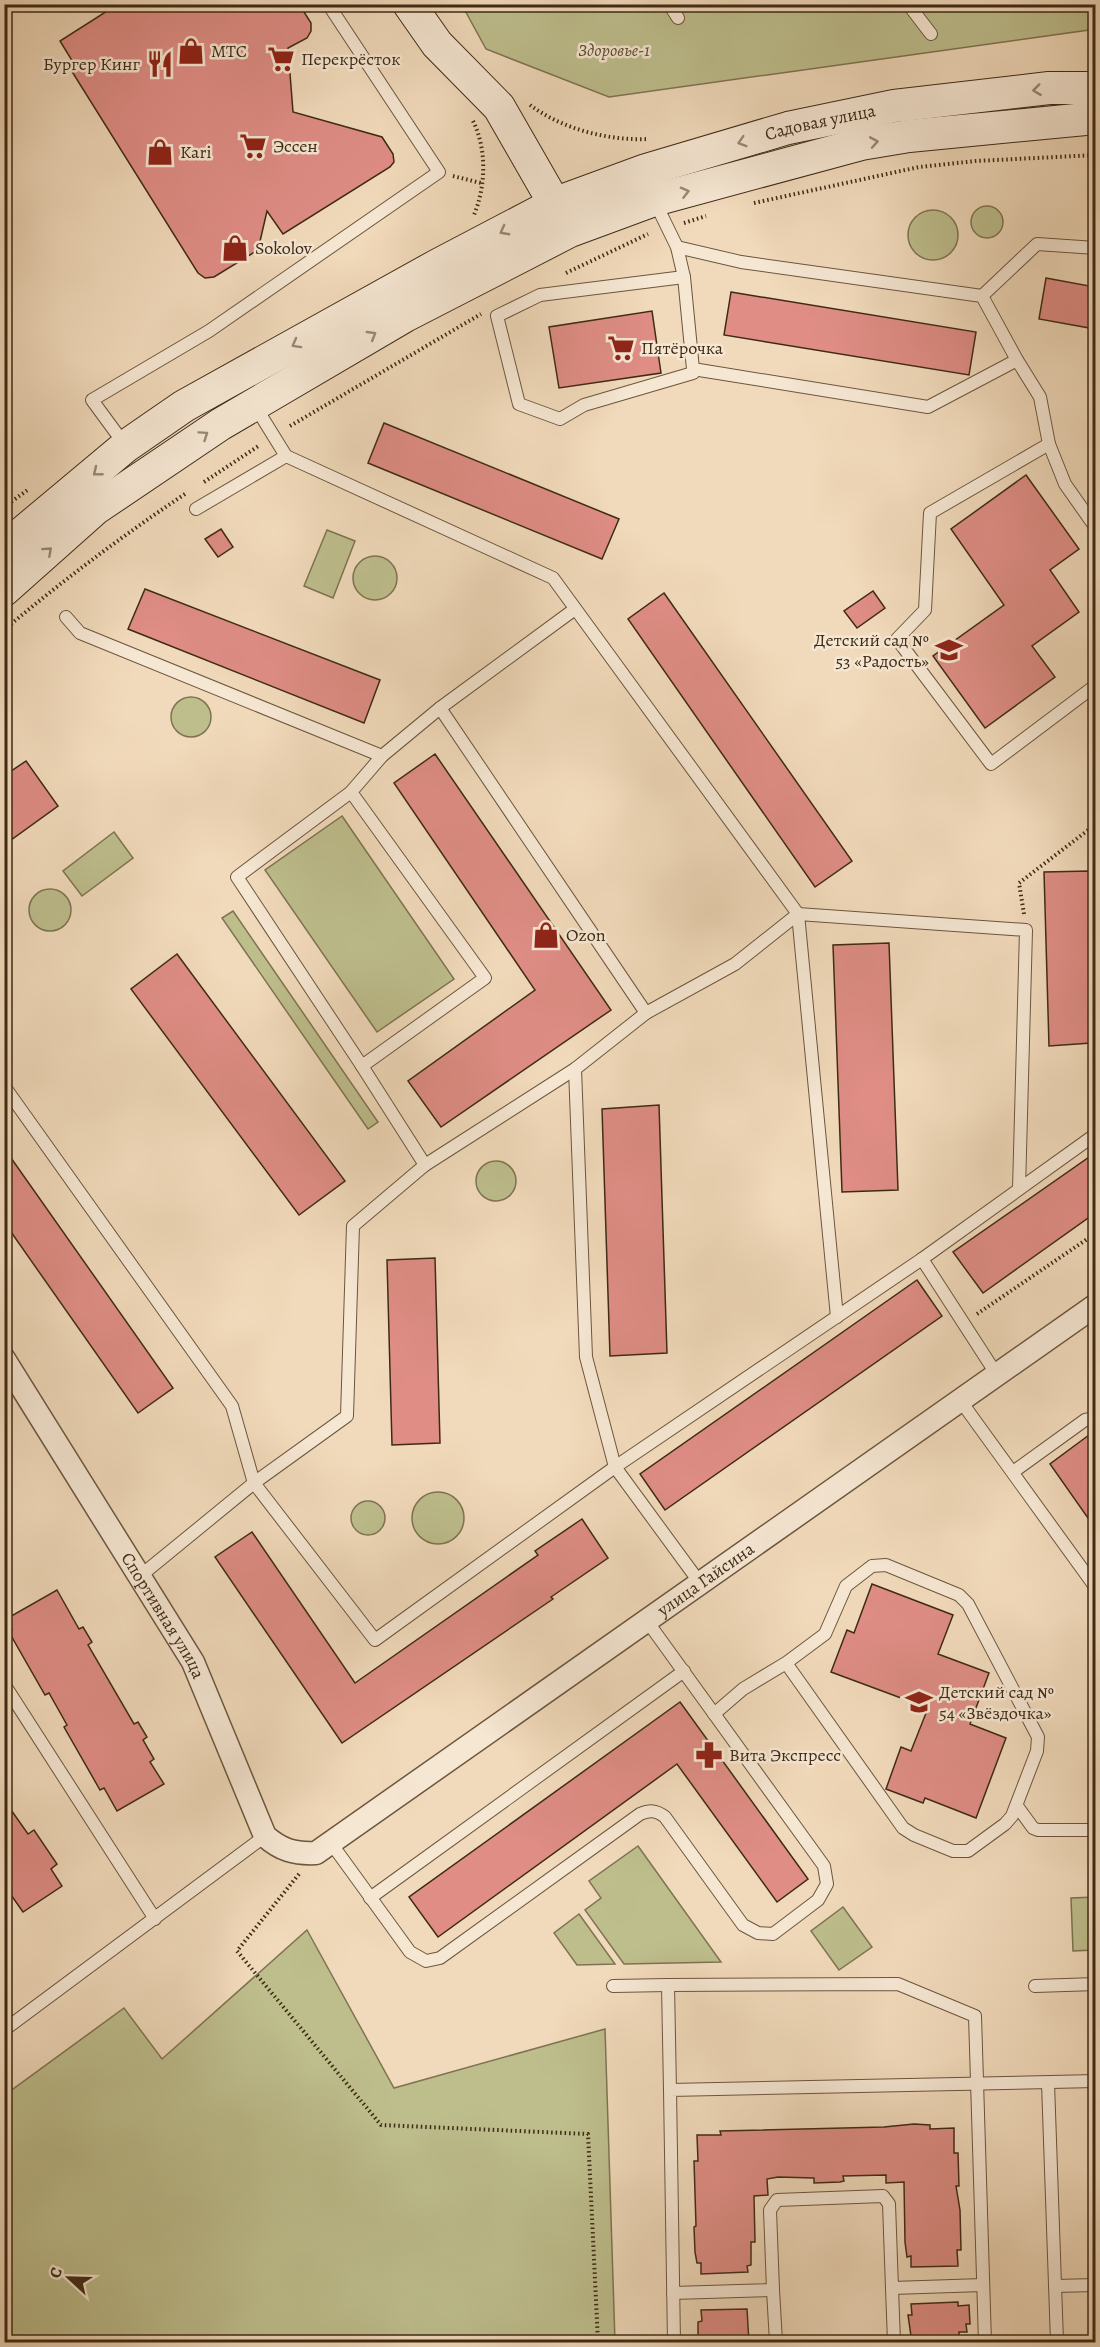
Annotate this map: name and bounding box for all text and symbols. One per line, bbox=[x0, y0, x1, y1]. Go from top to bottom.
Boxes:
shop icon: МТС bbox=[176, 36, 206, 66]
park label: Здоровье-1 bbox=[578, 38, 650, 62]
place label: МТС bbox=[211, 39, 247, 63]
supermarket icon: Перекрёсток bbox=[266, 44, 296, 74]
place label: Перекрёсток bbox=[301, 47, 401, 71]
restaurant icon: Бургер Кинг bbox=[145, 49, 175, 79]
place label: Бургер Кинг bbox=[43, 52, 140, 76]
one-way arrow bbox=[1033, 83, 1042, 95]
street label: Садовая улица bbox=[762, 98, 878, 146]
supermarket icon: Эссен bbox=[238, 131, 268, 161]
place label: Эссен bbox=[273, 134, 318, 158]
one-way arrow bbox=[737, 135, 748, 147]
one-way arrow bbox=[868, 136, 878, 149]
shop icon: Kari bbox=[145, 137, 175, 167]
place label: Kari bbox=[180, 140, 211, 164]
one-way arrow bbox=[680, 187, 690, 200]
one-way arrow bbox=[500, 224, 510, 235]
shop icon: Sokolov bbox=[220, 233, 250, 263]
place label: Sokolov bbox=[255, 236, 313, 260]
one-way arrow bbox=[366, 331, 376, 343]
supermarket icon: Пятёрочка bbox=[606, 333, 636, 363]
place label: Пятёрочка bbox=[641, 336, 724, 360]
one-way arrow bbox=[292, 337, 302, 348]
one-way arrow bbox=[198, 432, 209, 443]
one-way arrow bbox=[93, 464, 104, 475]
one-way arrow bbox=[41, 547, 52, 558]
place label: Детский сад № 53 «Радость» bbox=[814, 628, 929, 673]
school or university icon: Детский сад № 53 «Радость» bbox=[934, 635, 964, 665]
shop icon: Ozon bbox=[531, 920, 561, 950]
place label: Ozon bbox=[566, 923, 606, 947]
street label: улица Гайсина bbox=[652, 1536, 759, 1622]
street label: Спортивная улица bbox=[116, 1548, 211, 1683]
place label: Детский сад № 54 «Звёздочка» bbox=[939, 1680, 1054, 1725]
school or university icon: Детский сад № 54 «Звёздочка» bbox=[904, 1687, 934, 1717]
pharmacy icon: Вита Экспресс bbox=[694, 1740, 724, 1770]
place label: Вита Экспресс bbox=[729, 1743, 841, 1767]
north arrow bbox=[39, 2248, 99, 2308]
text: С bbox=[44, 2264, 68, 2281]

